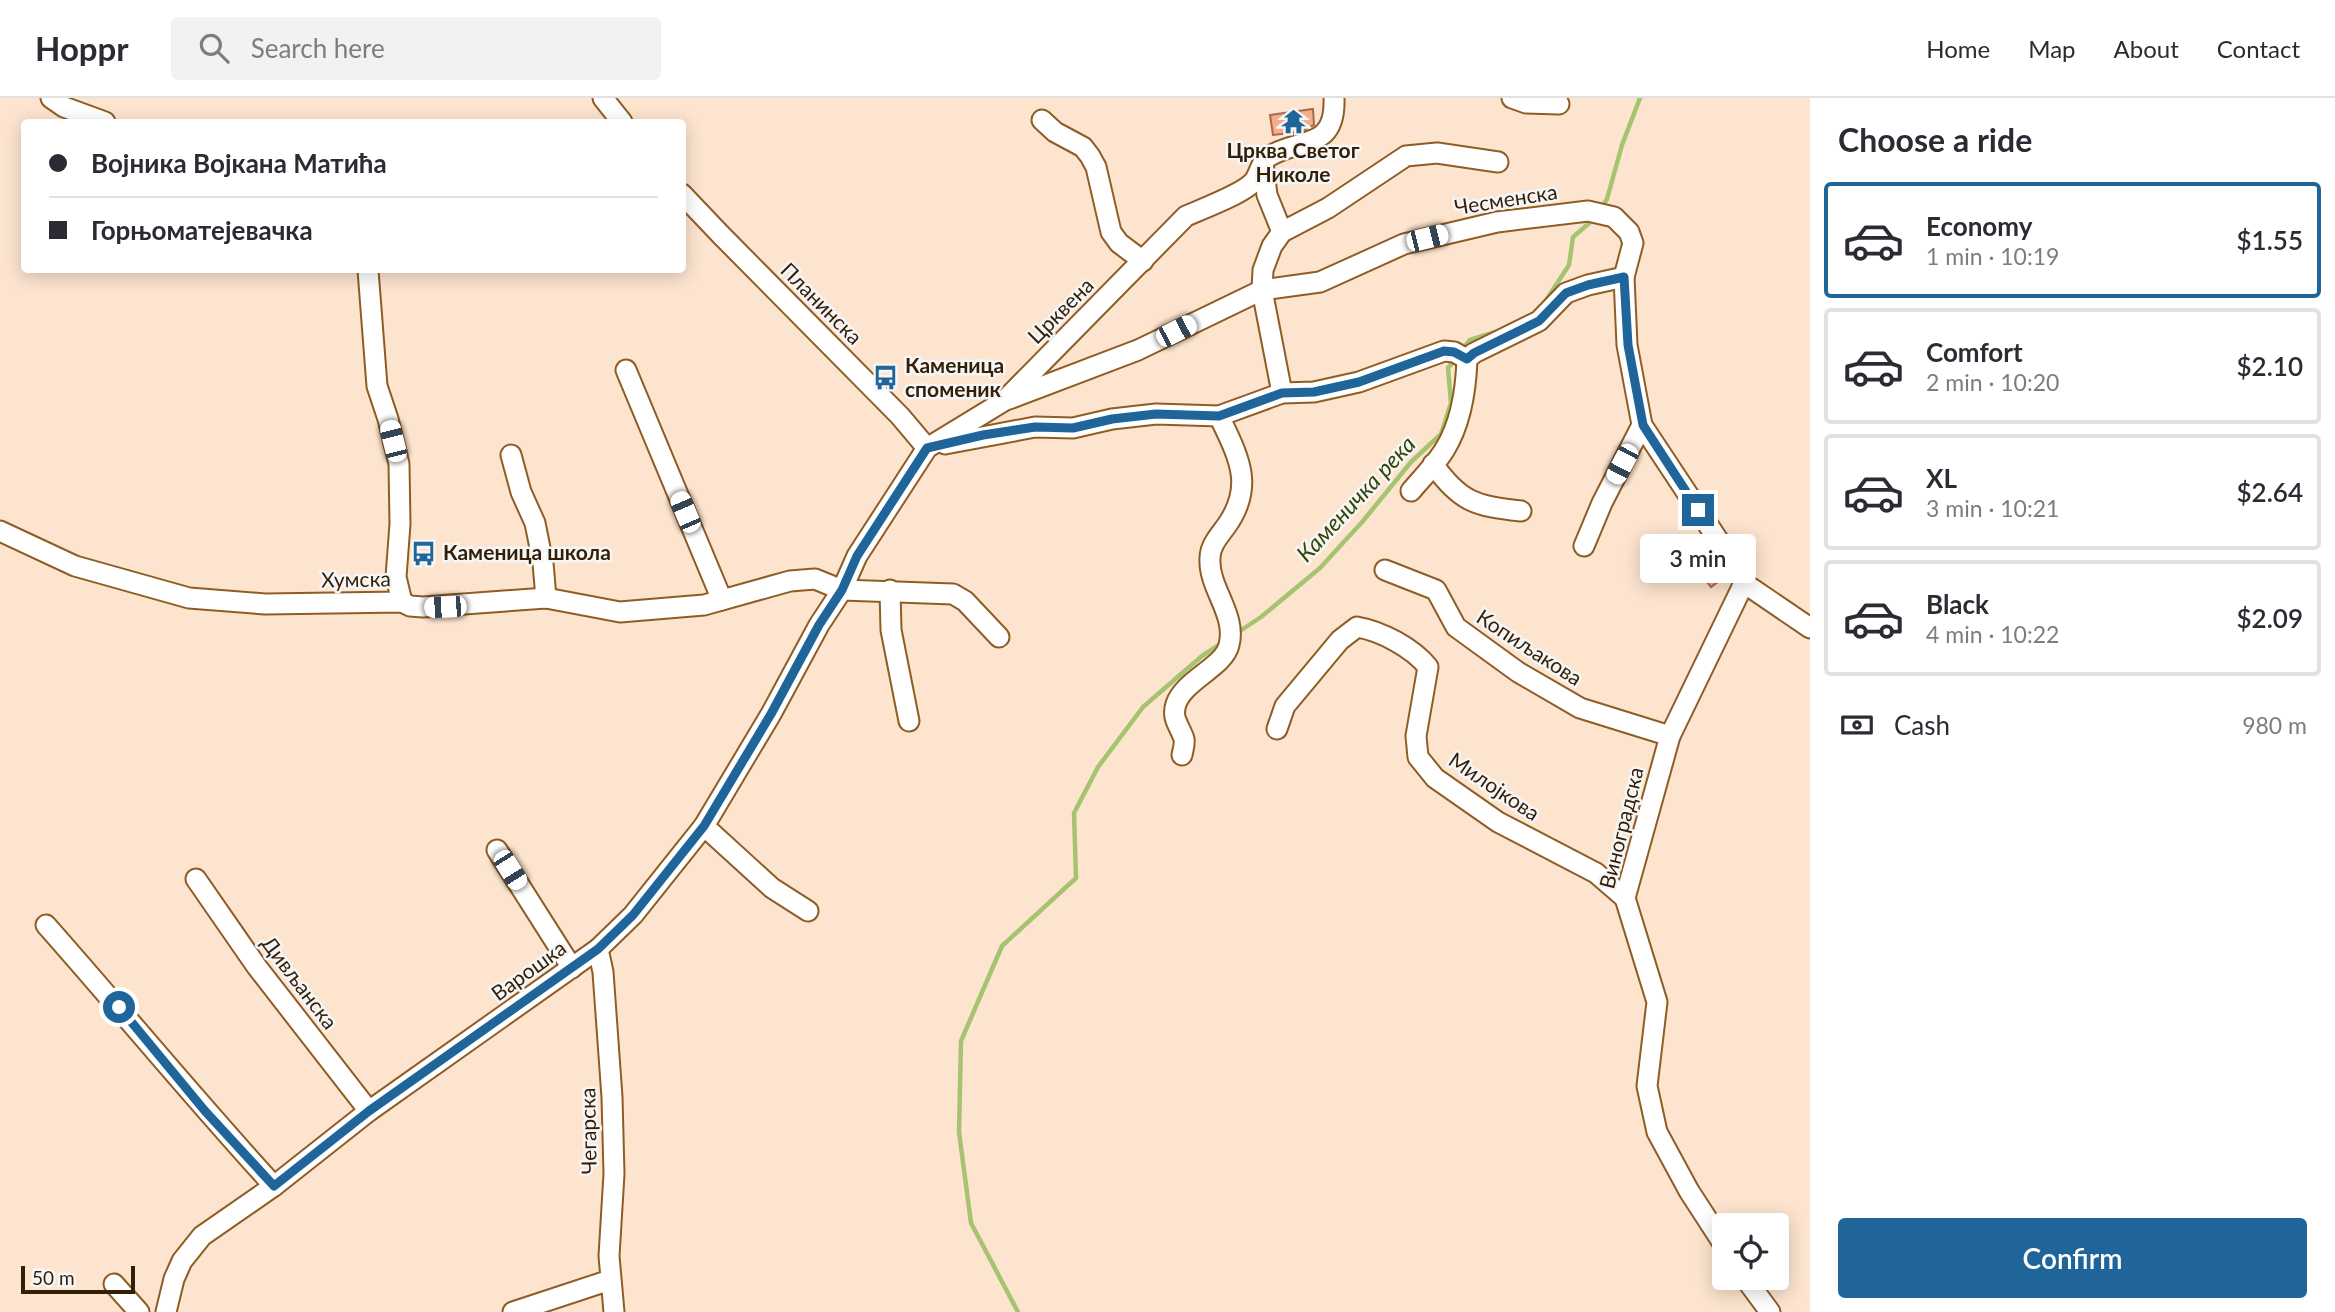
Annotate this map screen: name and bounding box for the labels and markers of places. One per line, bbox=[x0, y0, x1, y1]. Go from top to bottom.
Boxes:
temple icon: Црква Светог Николе bbox=[1279, 108, 1307, 136]
place label: Црква Светог Николе bbox=[1226, 137, 1360, 186]
place label: Каменица споменик bbox=[905, 352, 1004, 401]
bus stop icon: Каменица споменик bbox=[871, 364, 899, 392]
bus stop icon: Каменица школа bbox=[409, 539, 437, 567]
place label: Каменица школа bbox=[443, 539, 611, 564]

